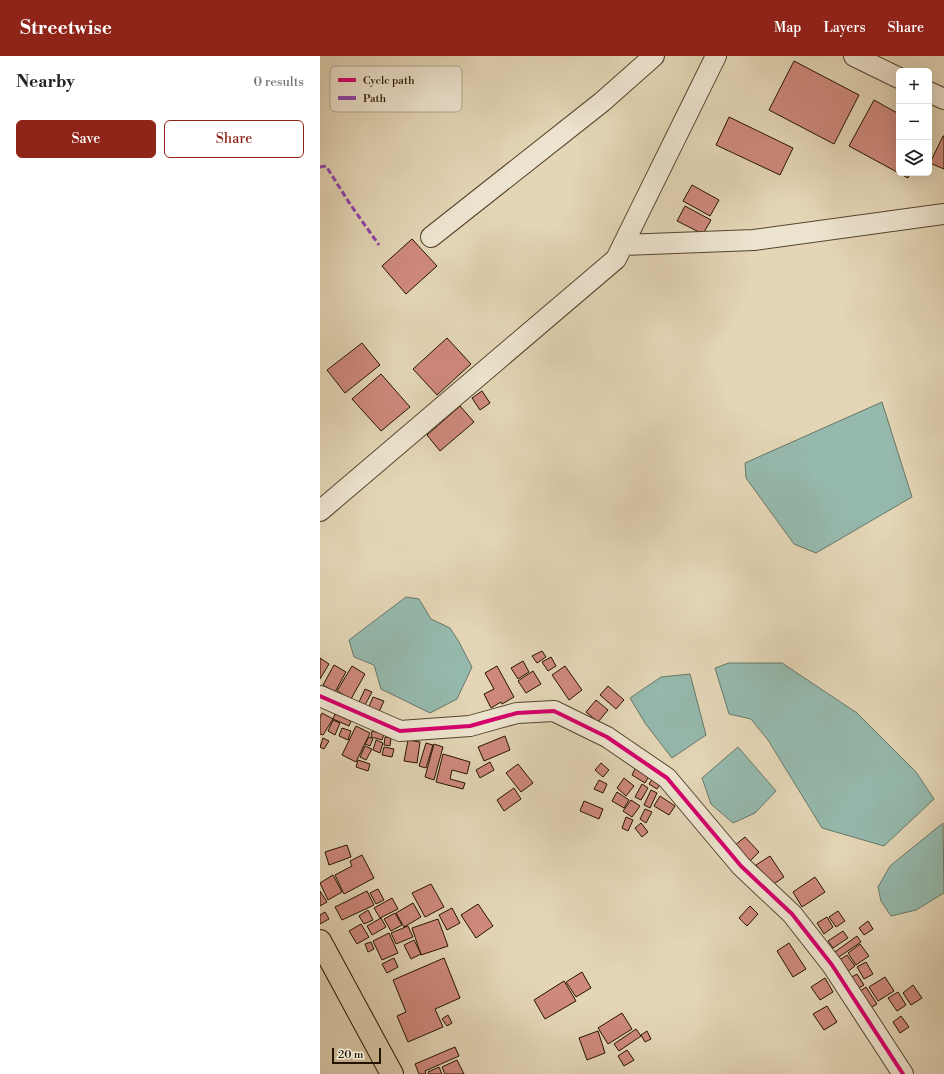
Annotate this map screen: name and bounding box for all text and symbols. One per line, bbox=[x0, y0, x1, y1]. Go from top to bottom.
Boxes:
text: Streetwise bbox=[20, 16, 112, 40]
text: Map bbox=[774, 19, 801, 37]
text: Layers bbox=[823, 19, 866, 37]
text: Share bbox=[888, 19, 924, 37]
legend bbox=[330, 66, 462, 112]
map controls bbox=[896, 68, 932, 176]
button: + bbox=[896, 68, 932, 104]
text: Nearby bbox=[16, 71, 75, 93]
text: 0 results bbox=[253, 74, 304, 90]
text: Cycle path bbox=[363, 74, 415, 88]
text: Path bbox=[363, 92, 387, 106]
button: − bbox=[896, 104, 932, 140]
button: Save bbox=[16, 120, 156, 158]
button: Share bbox=[164, 120, 304, 158]
button: layers bbox=[896, 140, 932, 176]
scale bar bbox=[332, 1046, 381, 1065]
text: 20 m bbox=[338, 1048, 363, 1062]

